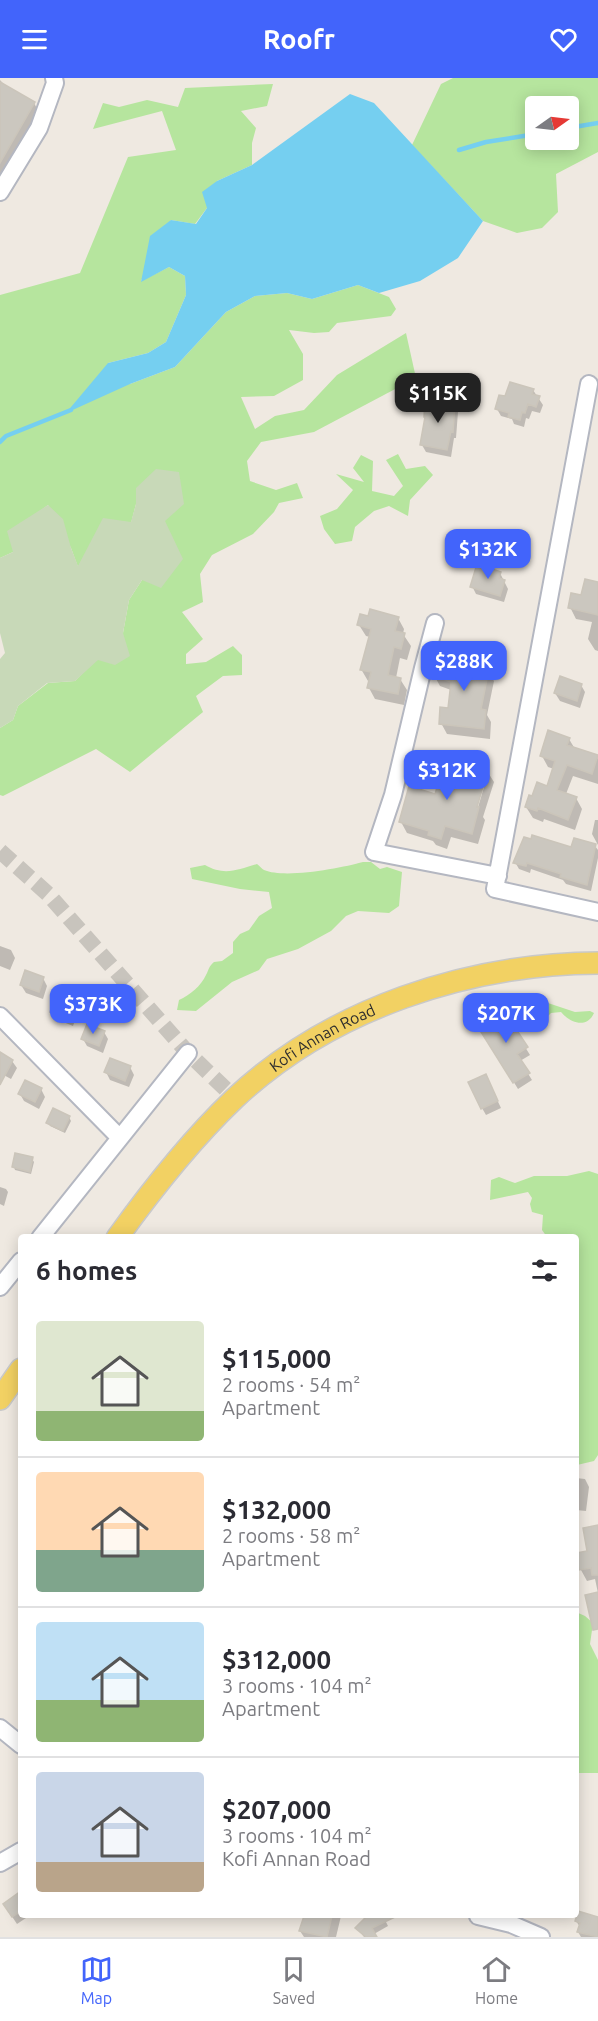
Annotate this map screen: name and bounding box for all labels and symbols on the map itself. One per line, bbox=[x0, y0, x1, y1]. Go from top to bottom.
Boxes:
north arrow bbox=[525, 96, 579, 150]
pin: $115K bbox=[396, 373, 480, 424]
pin: $132K bbox=[446, 529, 530, 580]
pin: $288K bbox=[422, 641, 506, 692]
pin: $312K bbox=[405, 750, 489, 801]
pin: $373K bbox=[51, 984, 135, 1035]
pin: $207K bbox=[464, 993, 548, 1044]
street label: Kofi Annan Road bbox=[266, 1000, 378, 1075]

